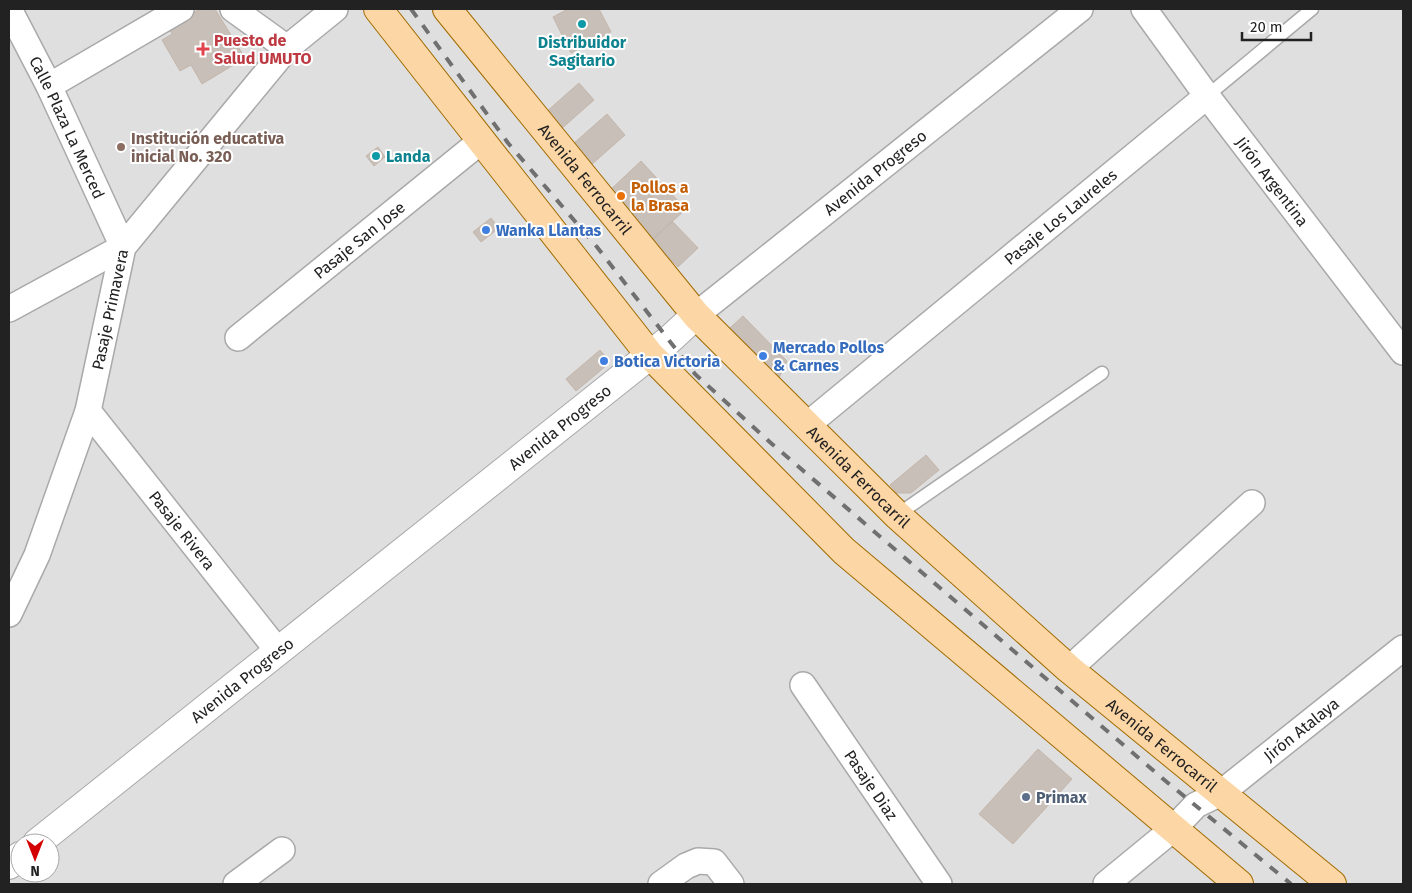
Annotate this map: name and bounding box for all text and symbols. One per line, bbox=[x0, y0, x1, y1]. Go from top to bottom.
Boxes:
scale bar bbox=[1242, 10, 1311, 42]
marker: Distribuidor Sagitario bbox=[576, 18, 588, 30]
text: 20 m bbox=[1250, 18, 1283, 36]
place label: Puesto de Salud UMUTO bbox=[214, 31, 312, 68]
place label: Distribuidor Sagitario bbox=[538, 33, 627, 70]
marker: Puesto de Salud UMUTO bbox=[196, 42, 210, 56]
street label: Calle Plaza La Merced bbox=[26, 53, 109, 202]
street label: Avenida Ferrocarril bbox=[535, 120, 636, 238]
street label: Avenida Progreso bbox=[820, 126, 930, 219]
place label: Institución educativa inicial No. 320 bbox=[131, 129, 285, 166]
street label: Jirón Argentina bbox=[1232, 133, 1313, 230]
marker: Institución educativa inicial No. 320 bbox=[115, 141, 127, 153]
place label: Landa bbox=[386, 147, 431, 166]
marker: Landa bbox=[370, 150, 382, 162]
street label: Pasaje Los Laureles bbox=[1000, 165, 1120, 268]
place label: Pollos a la Brasa bbox=[631, 178, 689, 215]
marker: Pollos a la Brasa bbox=[615, 190, 627, 202]
street label: Pasaje San Jose bbox=[310, 197, 409, 282]
place label: Wanka Llantas bbox=[496, 221, 602, 240]
marker: Wanka Llantas bbox=[480, 224, 492, 236]
street label: Pasaje Primavera bbox=[88, 247, 132, 372]
place label: Mercado Pollos & Carnes bbox=[773, 338, 885, 375]
marker: Mercado Pollos & Carnes bbox=[757, 350, 769, 362]
place label: Botica Victoria bbox=[614, 352, 720, 371]
marker: Botica Victoria bbox=[598, 355, 610, 367]
street label: Avenida Progreso bbox=[505, 380, 615, 474]
street label: Avenida Ferrocarril bbox=[803, 422, 914, 532]
street label: Pasaje Rivera bbox=[145, 487, 219, 573]
street label: Avenida Progreso bbox=[187, 633, 297, 726]
street label: Jirón Atalaya bbox=[1260, 693, 1343, 765]
street label: Avenida Ferrocarril bbox=[1103, 694, 1221, 796]
street label: Pasaje Diaz bbox=[841, 746, 902, 824]
place label: Primax bbox=[1036, 788, 1087, 807]
marker: Primax bbox=[1020, 791, 1032, 803]
north arrow bbox=[10, 833, 60, 883]
text: N bbox=[30, 862, 40, 879]

